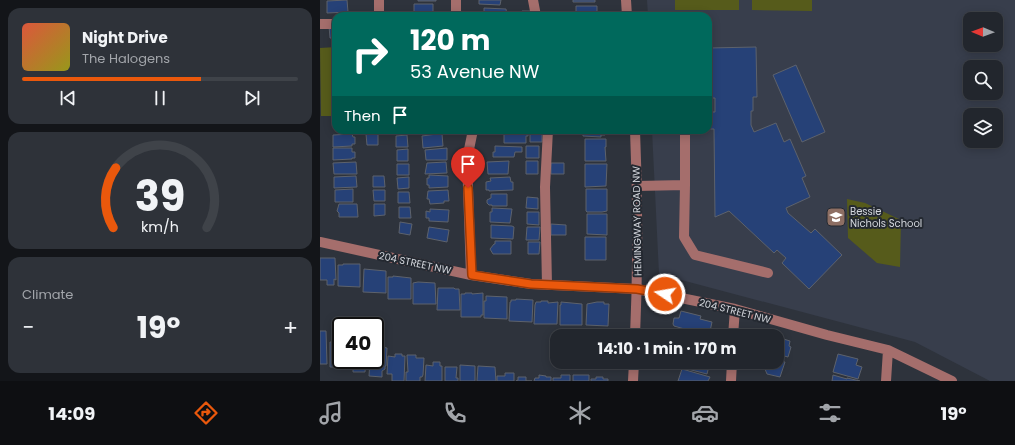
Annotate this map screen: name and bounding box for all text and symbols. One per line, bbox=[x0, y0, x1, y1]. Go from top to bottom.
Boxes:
north arrow bbox=[963, 12, 1003, 52]
map controls bbox=[963, 12, 1003, 148]
text: 120 m bbox=[410, 21, 490, 60]
text: Night Drive bbox=[82, 27, 168, 48]
icon: right bbox=[344, 28, 396, 80]
text: The Halogens bbox=[82, 49, 170, 68]
text: 53 Avenue NW bbox=[410, 59, 539, 84]
button: search bbox=[963, 60, 1003, 100]
icon: previous bbox=[57, 87, 79, 109]
icon: pause bbox=[149, 87, 171, 109]
icon: next bbox=[241, 87, 263, 109]
icon: arrive bbox=[389, 104, 411, 126]
text: Then bbox=[344, 105, 381, 126]
button: layers bbox=[963, 108, 1003, 148]
pin bbox=[451, 147, 485, 188]
icon: arrive bbox=[457, 153, 479, 175]
street label: HEMINGWAY ROAD NW bbox=[629, 166, 645, 276]
text: 39 bbox=[135, 167, 185, 226]
place label: Bessie Nichols School bbox=[850, 204, 922, 231]
school or university icon: Bessie Nichols School bbox=[825, 206, 847, 228]
text: km/h bbox=[141, 217, 179, 237]
street label: 204 STREET NW bbox=[378, 248, 453, 278]
position arrow bbox=[644, 273, 686, 315]
text: Climate bbox=[22, 285, 73, 304]
street label: 204 STREET NW bbox=[698, 295, 773, 327]
text: 19° bbox=[137, 306, 180, 349]
text: − bbox=[22, 312, 34, 343]
text: + bbox=[283, 312, 298, 343]
speed limit sign: 40 bbox=[332, 317, 384, 369]
text: 14:10 · 1 min · 170 m bbox=[598, 338, 736, 359]
icon: directions bbox=[192, 399, 220, 427]
icon: music bbox=[317, 399, 345, 427]
icon: phone bbox=[441, 399, 469, 427]
icon: climate bbox=[566, 399, 594, 427]
icon: car bbox=[691, 399, 719, 427]
icon: filters bbox=[816, 399, 844, 427]
text: 14:09 bbox=[48, 401, 95, 426]
text: 19° bbox=[940, 401, 967, 426]

